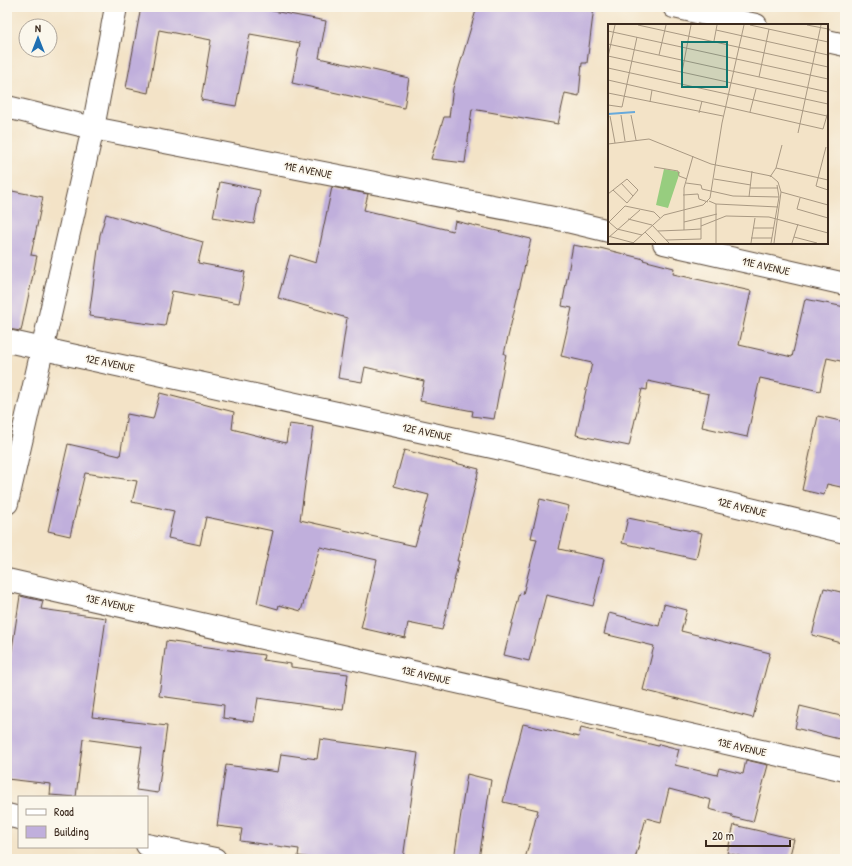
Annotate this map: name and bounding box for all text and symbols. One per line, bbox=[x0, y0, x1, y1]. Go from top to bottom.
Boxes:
north arrow bbox=[18, 18, 58, 58]
text: N bbox=[35, 21, 41, 35]
inset map bbox=[608, 24, 828, 244]
street label: 11E AVENUE bbox=[283, 158, 333, 182]
street label: 11E AVENUE bbox=[741, 254, 791, 278]
street label: 12E AVENUE bbox=[84, 351, 136, 375]
street label: 12E AVENUE bbox=[401, 420, 453, 444]
street label: 12E AVENUE bbox=[716, 494, 768, 520]
street label: 13E AVENUE bbox=[84, 591, 136, 615]
street label: 13E AVENUE bbox=[400, 663, 452, 687]
street label: 13E AVENUE bbox=[716, 735, 768, 759]
legend bbox=[18, 796, 148, 848]
text: Road bbox=[54, 803, 74, 820]
scale bar bbox=[706, 822, 790, 848]
text: Building bbox=[54, 823, 89, 840]
text: 20 m bbox=[712, 827, 734, 844]

